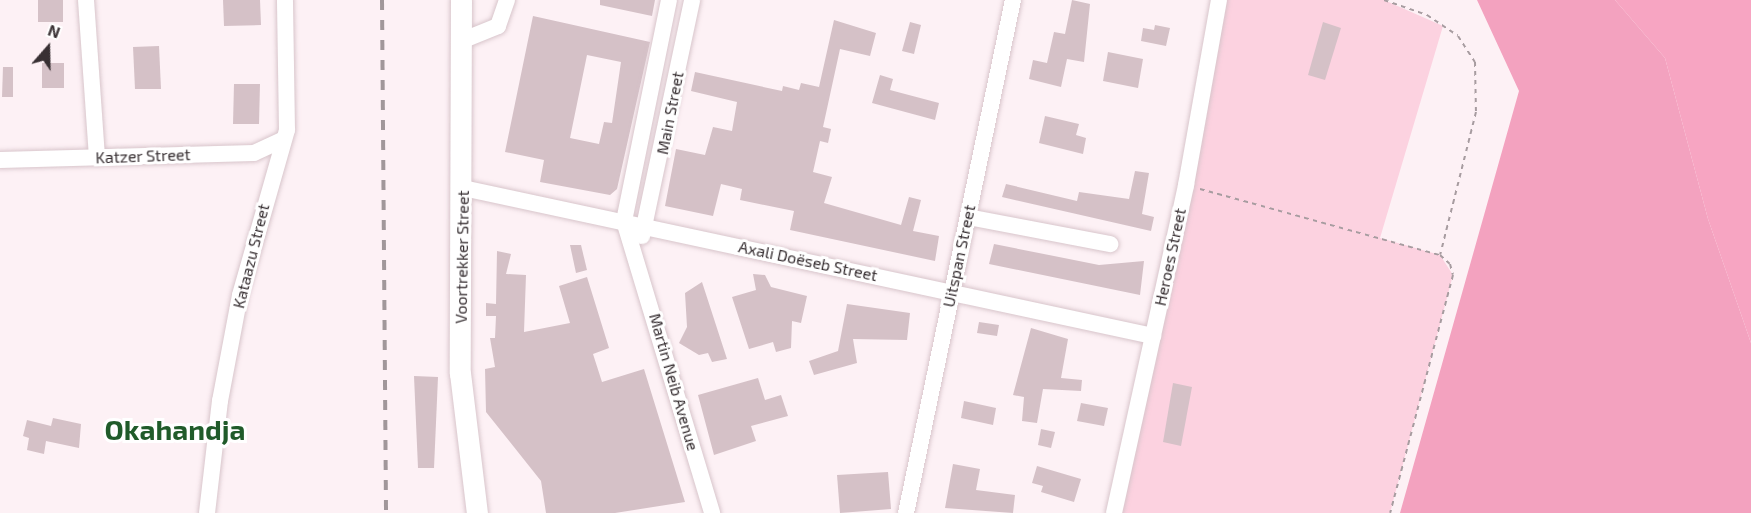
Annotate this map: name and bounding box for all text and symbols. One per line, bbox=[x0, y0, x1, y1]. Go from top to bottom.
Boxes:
north arrow bbox=[18, 18, 78, 78]
text: N bbox=[46, 20, 63, 42]
street label: Main Street bbox=[653, 70, 687, 156]
street label: Katzer Street bbox=[95, 145, 191, 167]
street label: Voortrekker Street bbox=[451, 190, 473, 324]
street label: Kataazu Street bbox=[229, 202, 273, 310]
street label: Uitspan Street bbox=[939, 203, 979, 309]
street label: Heroes Street bbox=[1150, 206, 1190, 308]
street label: Axali Doëseb Street bbox=[737, 237, 879, 285]
street label: Martin Neib Avenue bbox=[645, 311, 703, 453]
district label: Okahandja bbox=[105, 412, 245, 446]

